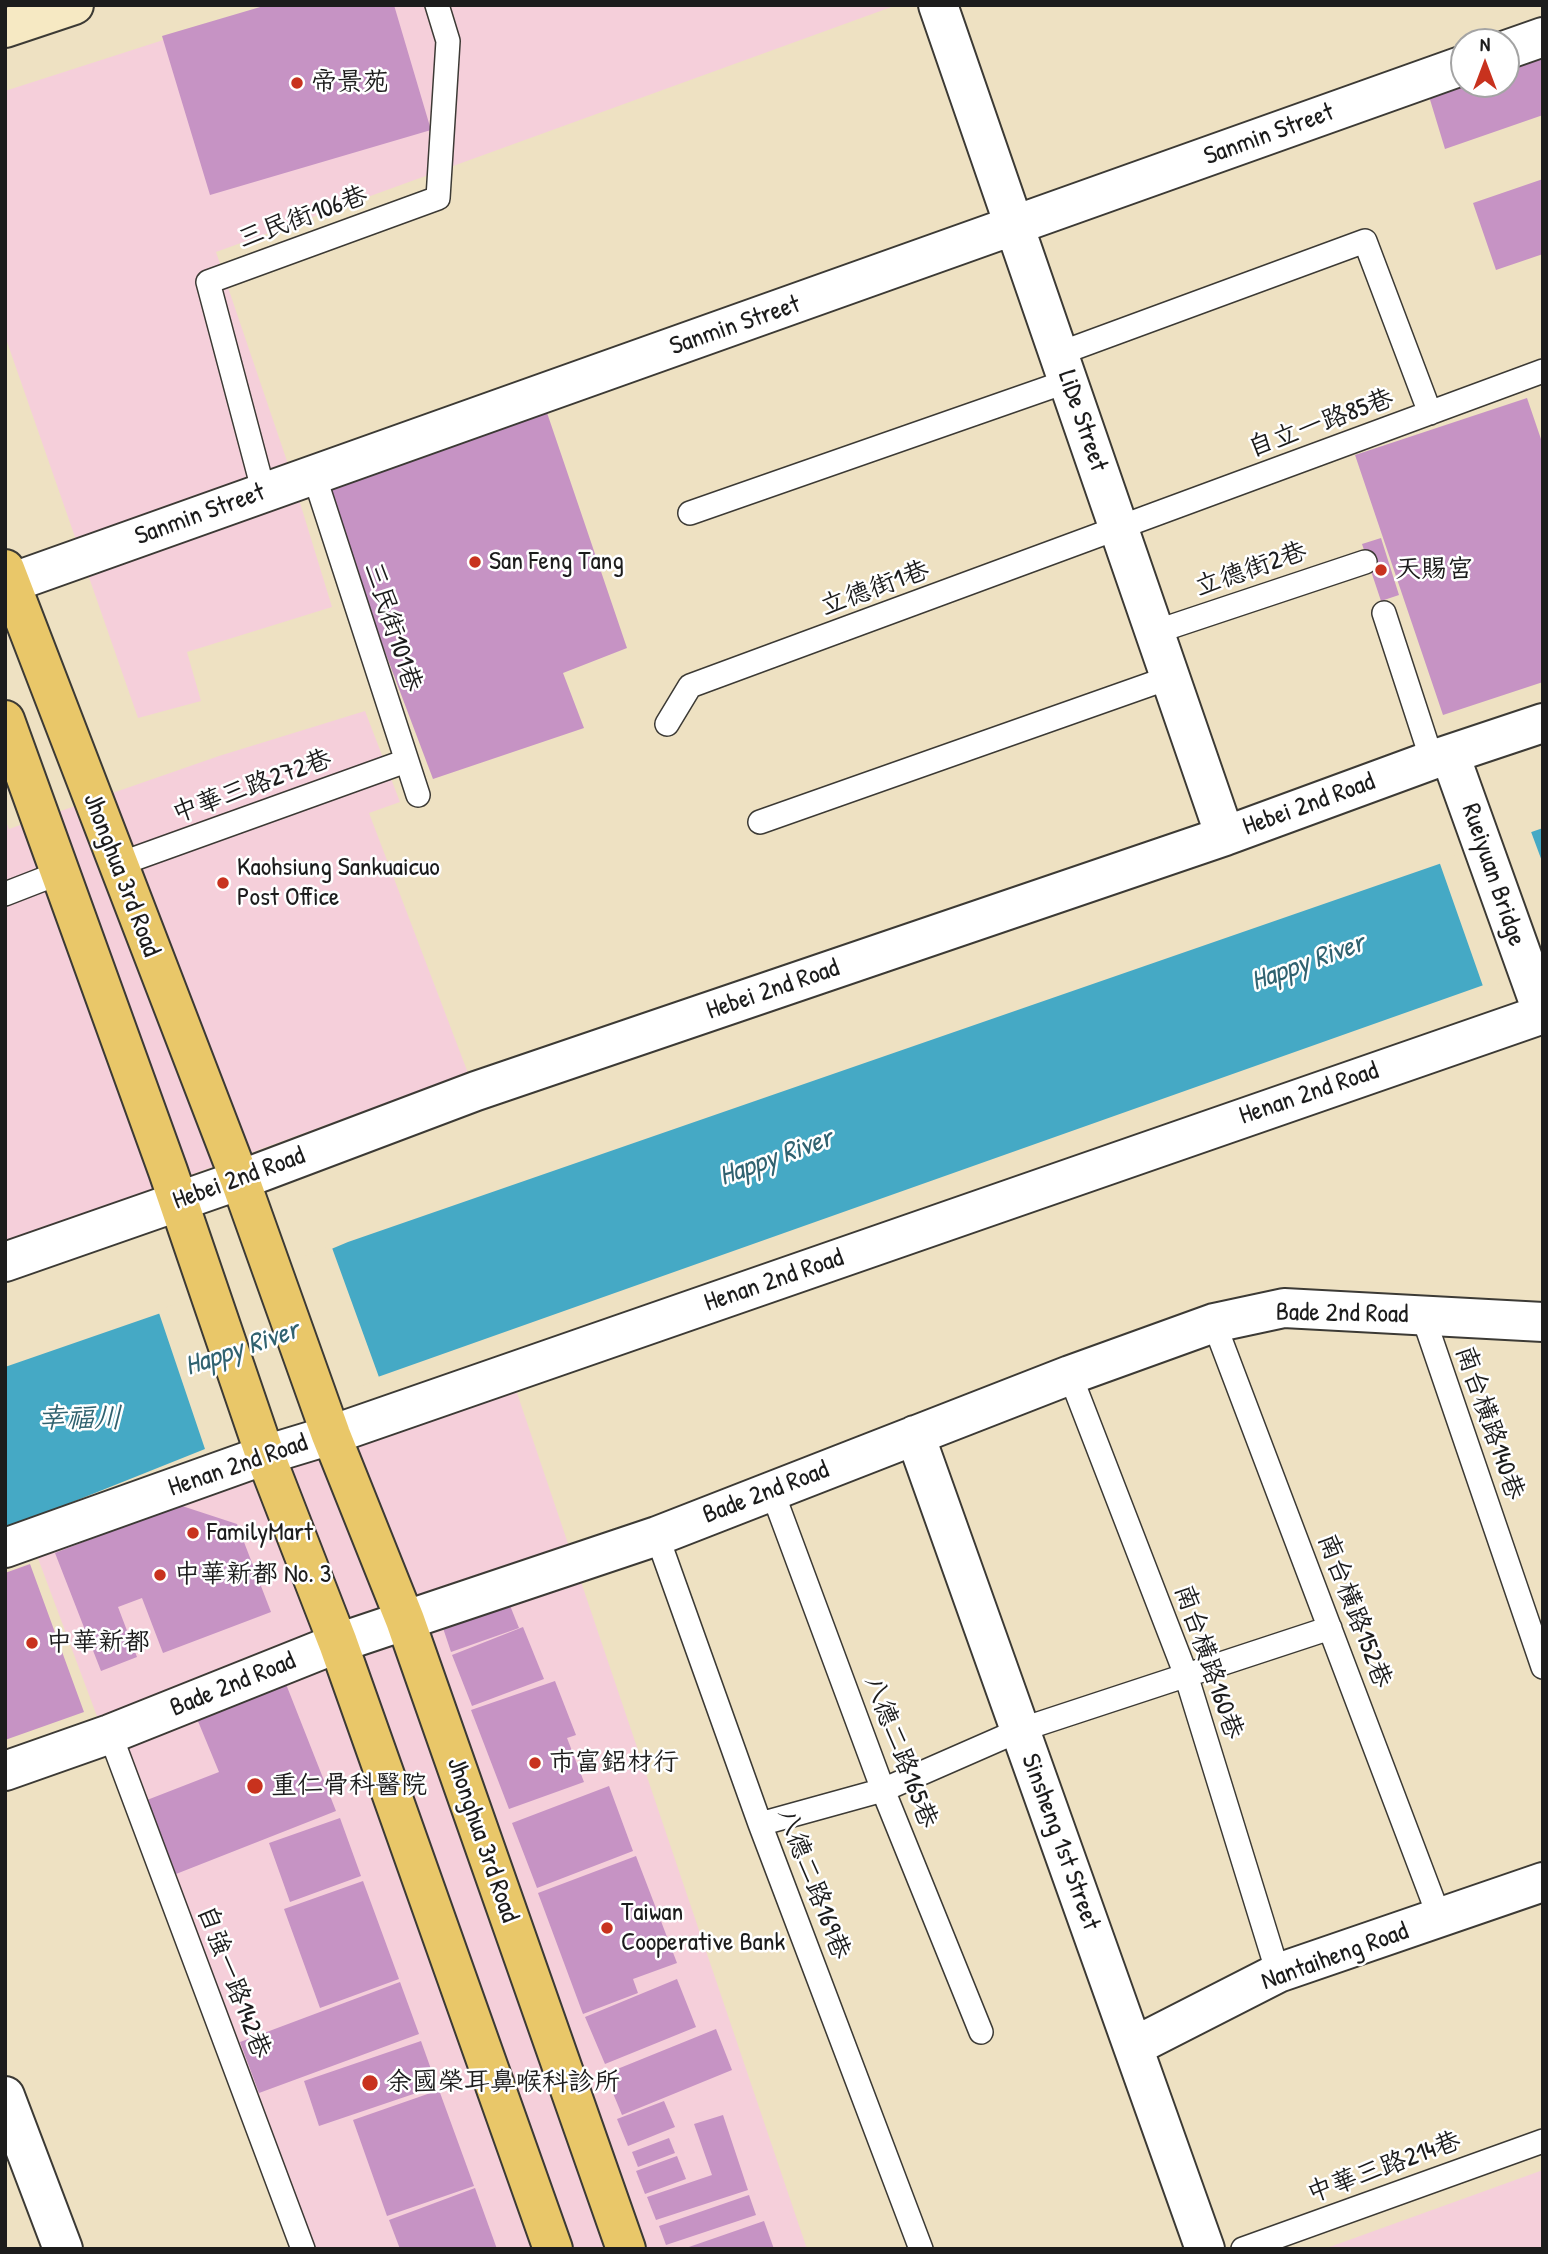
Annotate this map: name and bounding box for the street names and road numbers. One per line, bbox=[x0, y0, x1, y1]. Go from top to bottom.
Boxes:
street label: Sanmin Street bbox=[1200, 97, 1338, 173]
street label: 三民街106巷 bbox=[234, 180, 372, 256]
street label: Sanmin Street bbox=[666, 289, 804, 363]
street label: LiDe Street bbox=[1050, 366, 1114, 476]
street label: 自立一路85巷 bbox=[1244, 383, 1398, 465]
street label: Sanmin Street bbox=[131, 477, 269, 553]
street label: 立德街2巷 bbox=[1191, 536, 1311, 604]
street label: 立德街1巷 bbox=[816, 555, 934, 623]
street label: 三民街101巷 bbox=[356, 558, 428, 696]
street label: 中華三路272巷 bbox=[168, 744, 336, 830]
street label: Hebei 2nd Road bbox=[1239, 767, 1379, 843]
street label: Jhonghua 3rd Road bbox=[76, 789, 166, 961]
street label: Rueiyuan Bridge bbox=[1454, 800, 1532, 950]
street label: Hebei 2nd Road bbox=[703, 953, 843, 1027]
street label: Henan 2nd Road bbox=[1235, 1056, 1383, 1132]
street label: Hebei 2nd Road bbox=[169, 1141, 309, 1217]
street label: Henan 2nd Road bbox=[700, 1243, 848, 1319]
street label: Bade 2nd Road bbox=[1275, 1297, 1409, 1331]
street label: 南台橫路140巷 bbox=[1448, 1342, 1530, 1504]
street label: Henan 2nd Road bbox=[164, 1428, 312, 1504]
street label: Bade 2nd Road bbox=[699, 1455, 833, 1531]
street label: 南台橫路152巷 bbox=[1310, 1530, 1398, 1692]
street label: 南台橫路160巷 bbox=[1167, 1581, 1249, 1743]
street label: Bade 2nd Road bbox=[166, 1646, 300, 1724]
street label: 八德二路165巷 bbox=[857, 1671, 943, 1833]
street label: Sinsheng 1st Street bbox=[1014, 1750, 1106, 1934]
street label: Jhonghua 3rd Road bbox=[439, 1754, 525, 1926]
street label: 八德二路169巷 bbox=[770, 1804, 856, 1964]
street label: 自強一路142巷 bbox=[190, 1901, 276, 2063]
street label: Nantaiheng Road bbox=[1257, 1916, 1413, 1998]
street label: 中華三路214巷 bbox=[1303, 2126, 1465, 2210]

